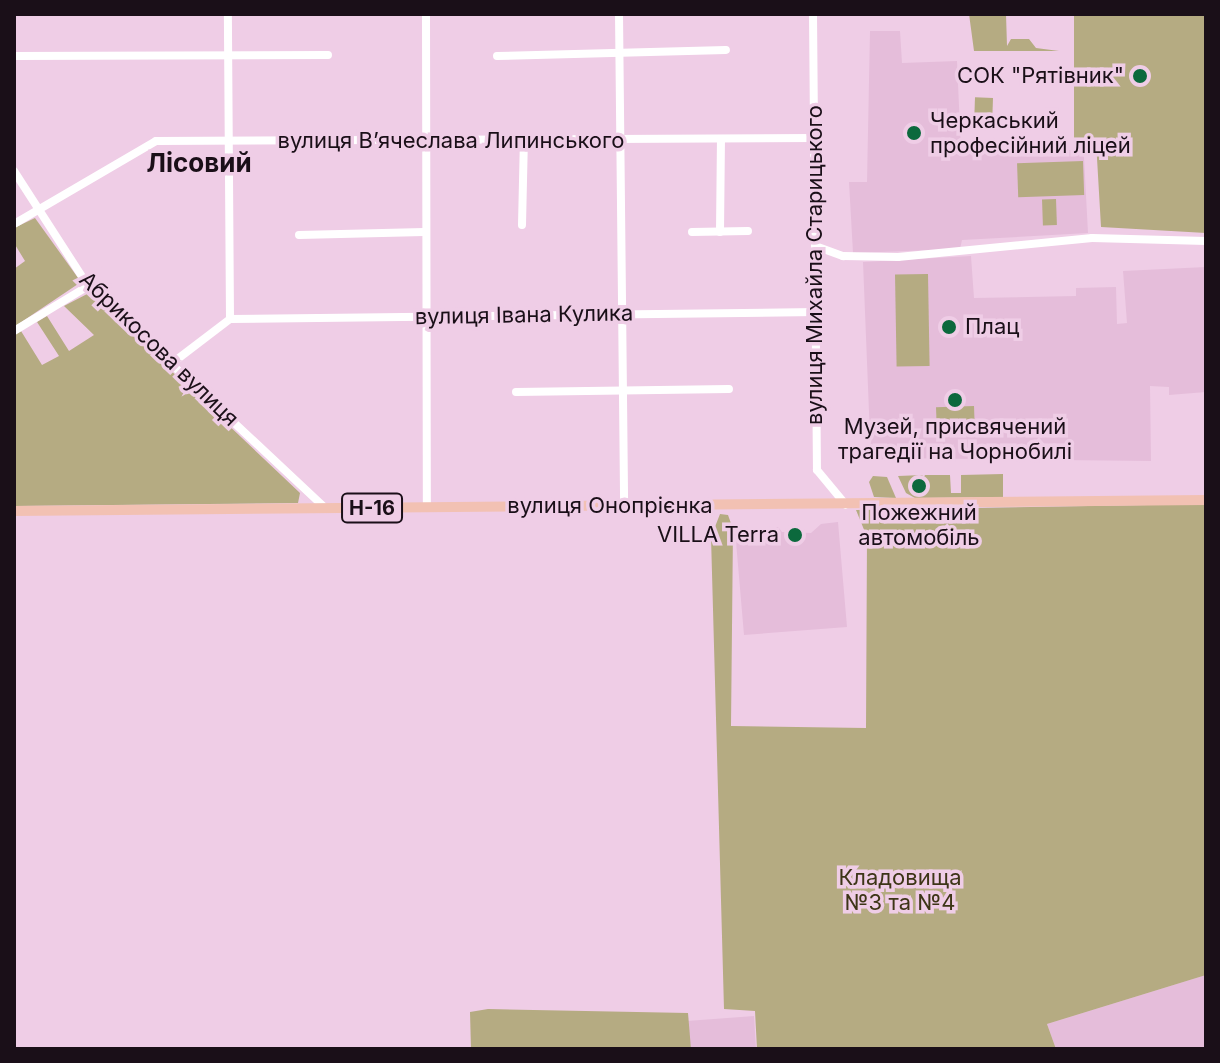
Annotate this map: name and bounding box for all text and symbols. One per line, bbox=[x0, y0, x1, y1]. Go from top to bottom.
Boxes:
place label: СОК "Рятівник" bbox=[957, 63, 1124, 89]
marker: СОК "Рятівник" bbox=[1131, 67, 1149, 85]
street label: вулиця Михайла Старицького bbox=[802, 105, 828, 425]
place label: Черкаський професійний ліцей bbox=[930, 107, 1131, 158]
marker: Черкаський професійний ліцей bbox=[905, 124, 923, 142]
street label: вулиця Вʼячеслава Липинського bbox=[278, 128, 624, 154]
district label: Лісовий bbox=[146, 147, 252, 179]
street label: Абрикосова вулиця bbox=[74, 266, 244, 432]
street label: вулиця Івана Кулика bbox=[415, 300, 633, 330]
place label: Плац bbox=[965, 314, 1019, 340]
marker: Плац bbox=[940, 318, 958, 336]
marker: Музей, присвячений трагедії на Чорнобилі bbox=[946, 391, 964, 409]
place label: Музей, присвячений трагедії на Чорнобилі bbox=[838, 413, 1072, 464]
marker: Пожежний автомобіль bbox=[910, 477, 928, 495]
road number: Н-16 bbox=[340, 492, 404, 524]
street label: вулиця Онопрієнка bbox=[507, 493, 713, 519]
place label: Пожежний автомобіль bbox=[858, 499, 980, 550]
place label: VILLA Terra bbox=[657, 522, 779, 548]
marker: VILLA Terra bbox=[786, 526, 804, 544]
park label: Кладовища №3 та №4 bbox=[838, 864, 962, 916]

